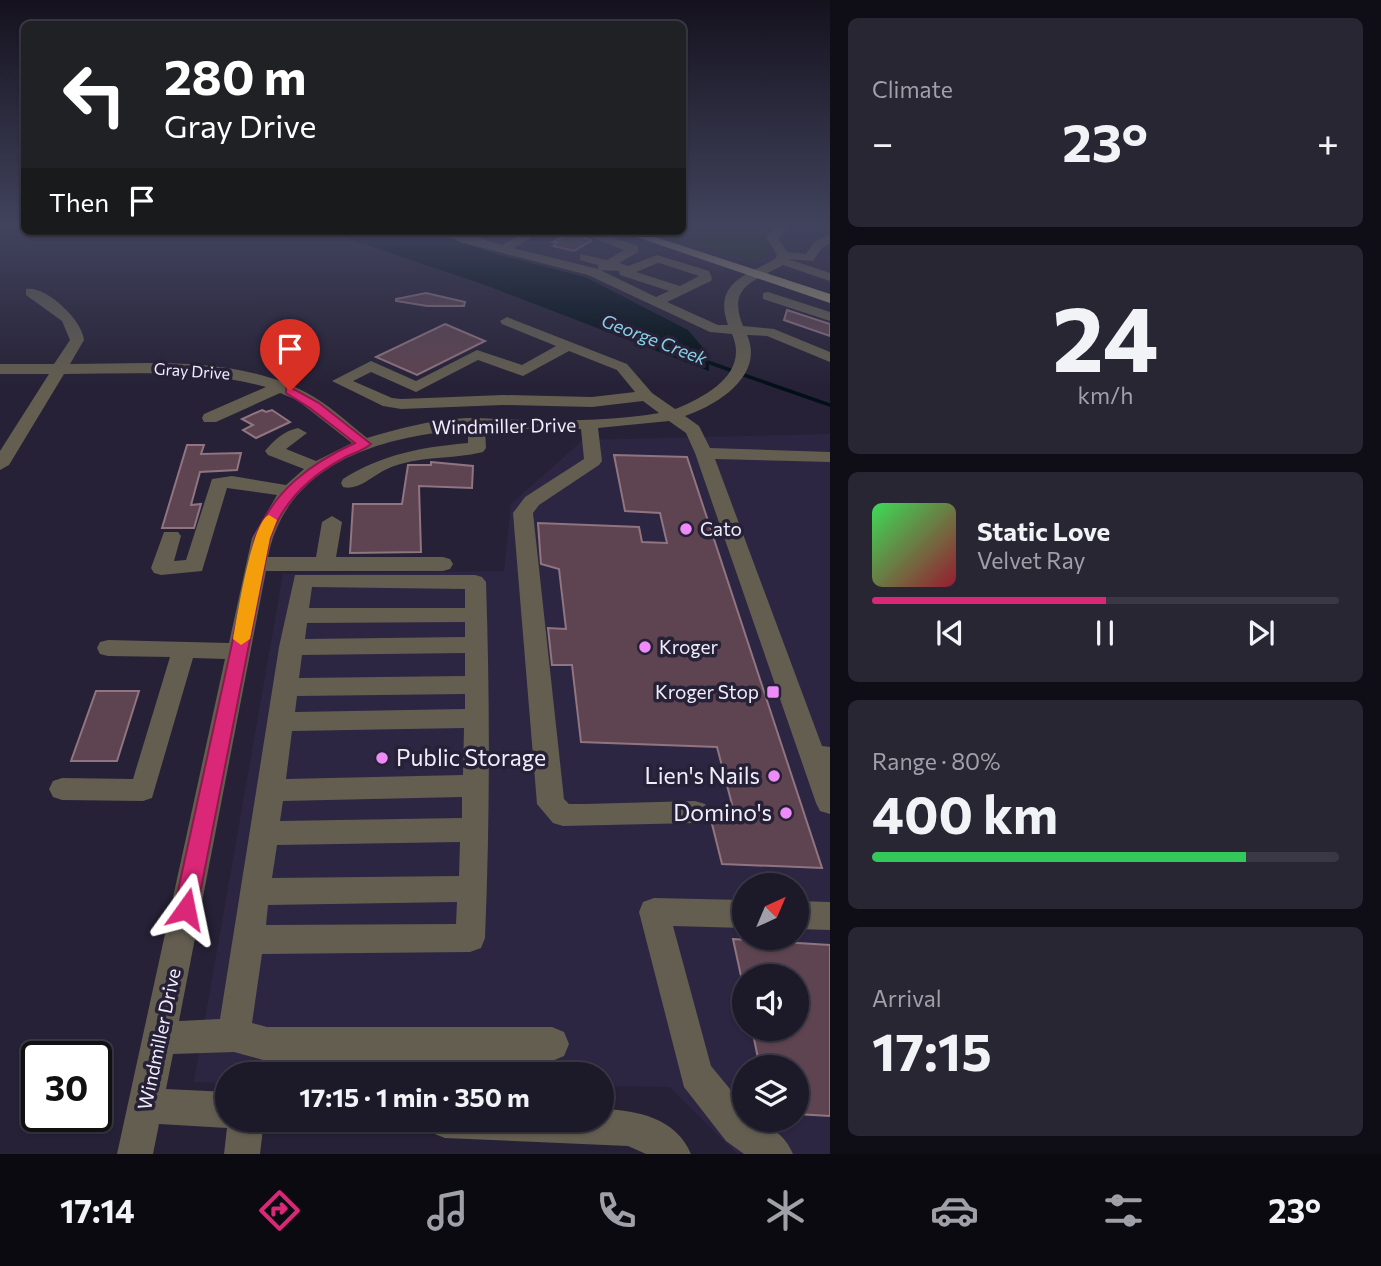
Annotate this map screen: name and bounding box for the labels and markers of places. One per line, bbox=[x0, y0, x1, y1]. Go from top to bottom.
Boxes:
pin bbox=[260, 319, 320, 391]
place label: Cato bbox=[700, 517, 742, 540]
marker: Cato bbox=[678, 521, 694, 537]
place label: Kroger bbox=[659, 635, 718, 658]
marker: Kroger bbox=[637, 639, 653, 655]
place label: Kroger Stop bbox=[655, 680, 759, 703]
marker: Kroger Stop bbox=[765, 684, 781, 700]
place label: Public Storage bbox=[396, 743, 546, 771]
marker: Public Storage bbox=[374, 750, 390, 766]
place label: Lien's Nails bbox=[645, 761, 760, 789]
marker: Lien's Nails bbox=[766, 768, 782, 784]
place label: Domino's bbox=[673, 798, 772, 826]
marker: Domino's bbox=[778, 805, 794, 821]

